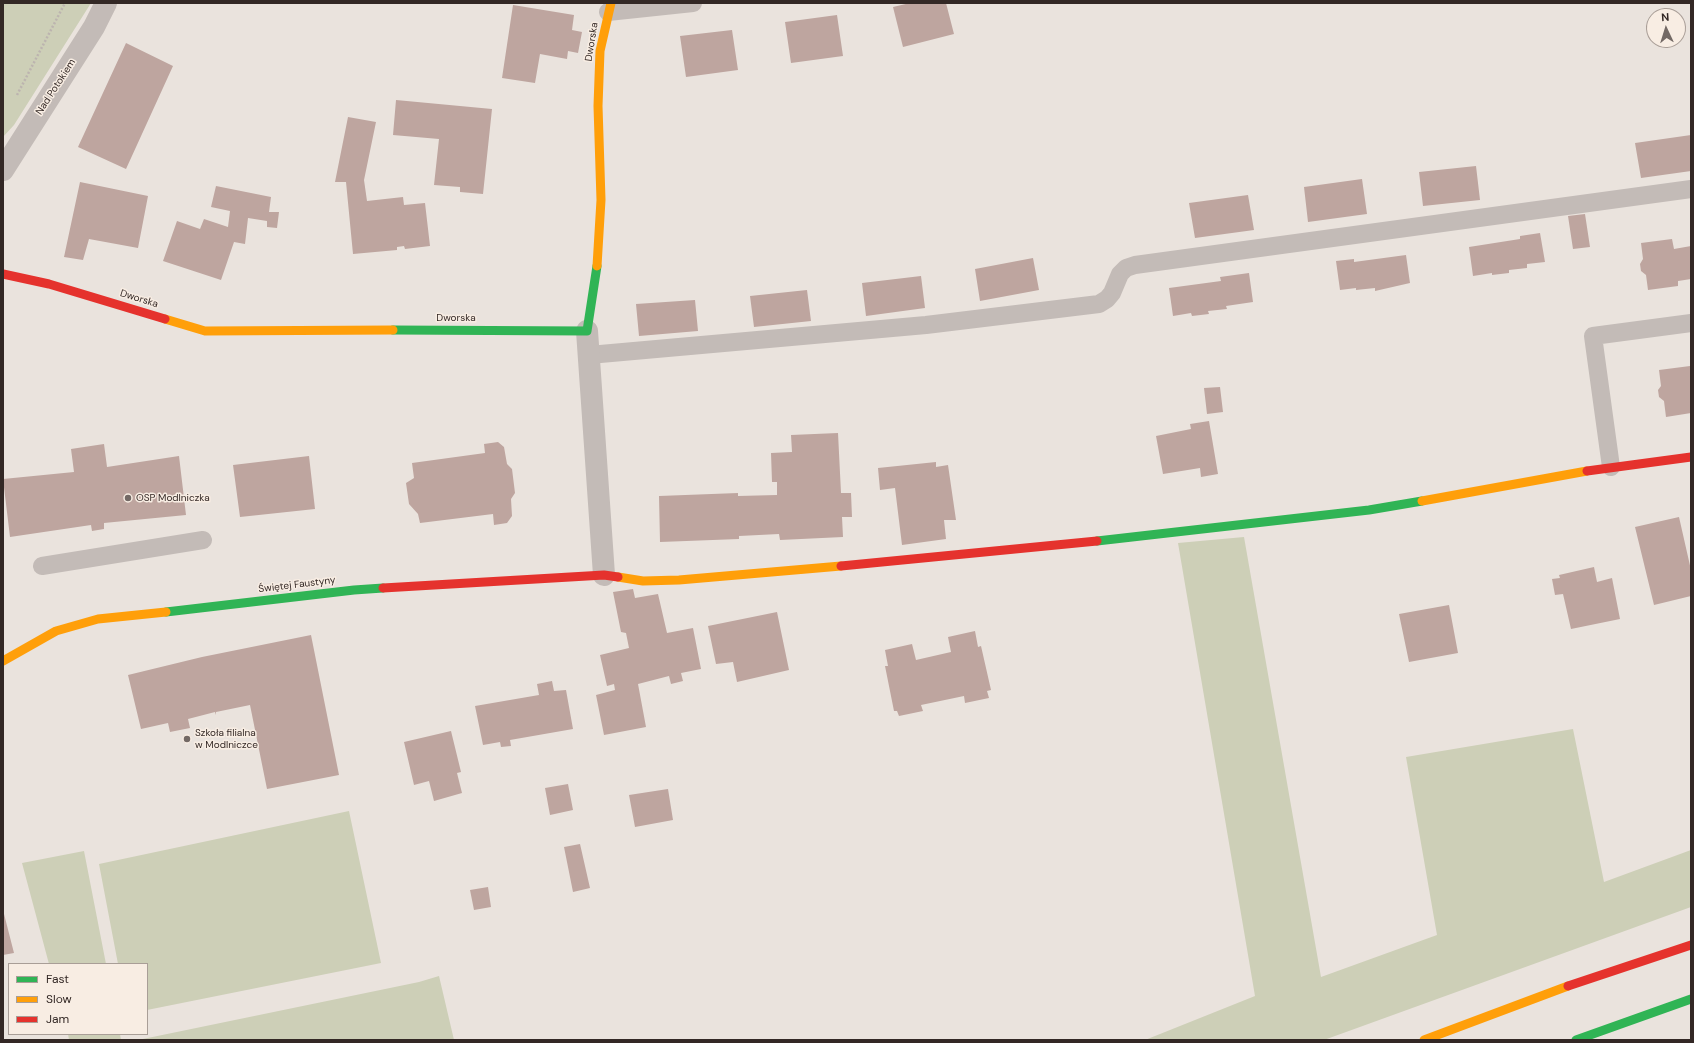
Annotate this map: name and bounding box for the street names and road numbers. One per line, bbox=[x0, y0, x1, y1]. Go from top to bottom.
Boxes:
street label: Dworska bbox=[583, 22, 601, 62]
street label: Nad Potokiem bbox=[33, 57, 79, 117]
street label: Dworska bbox=[118, 288, 160, 310]
street label: Dworska bbox=[436, 312, 476, 324]
street label: Świętej Faustyny bbox=[258, 574, 336, 596]

